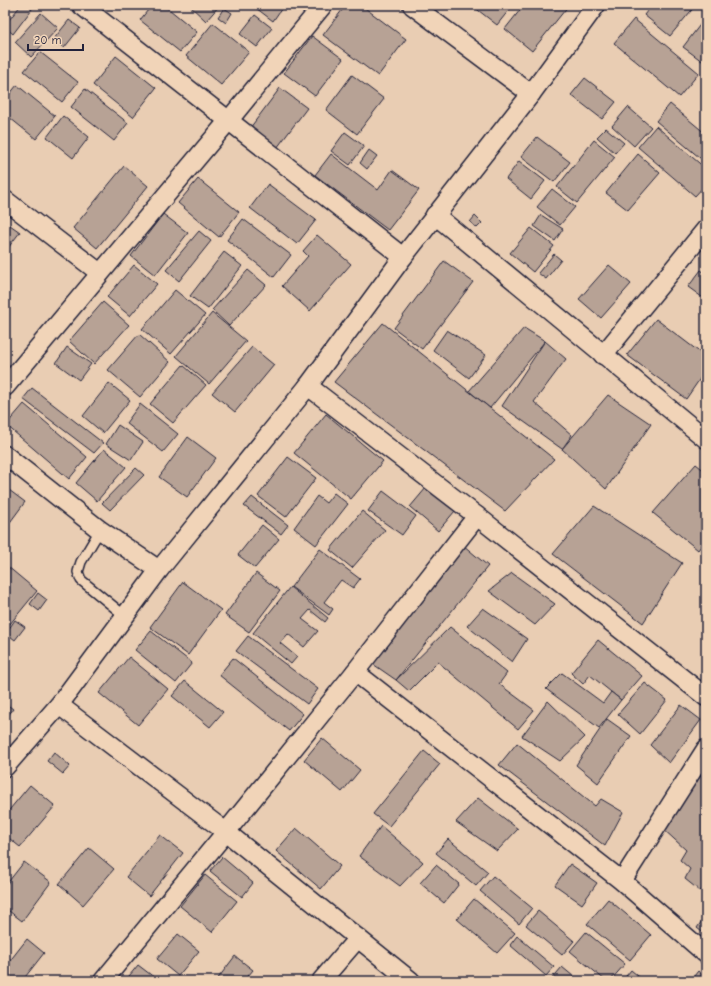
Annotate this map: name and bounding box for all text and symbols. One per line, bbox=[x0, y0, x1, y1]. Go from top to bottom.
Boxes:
scale bar bbox=[28, 26, 83, 52]
text: 20 m bbox=[34, 33, 62, 47]

